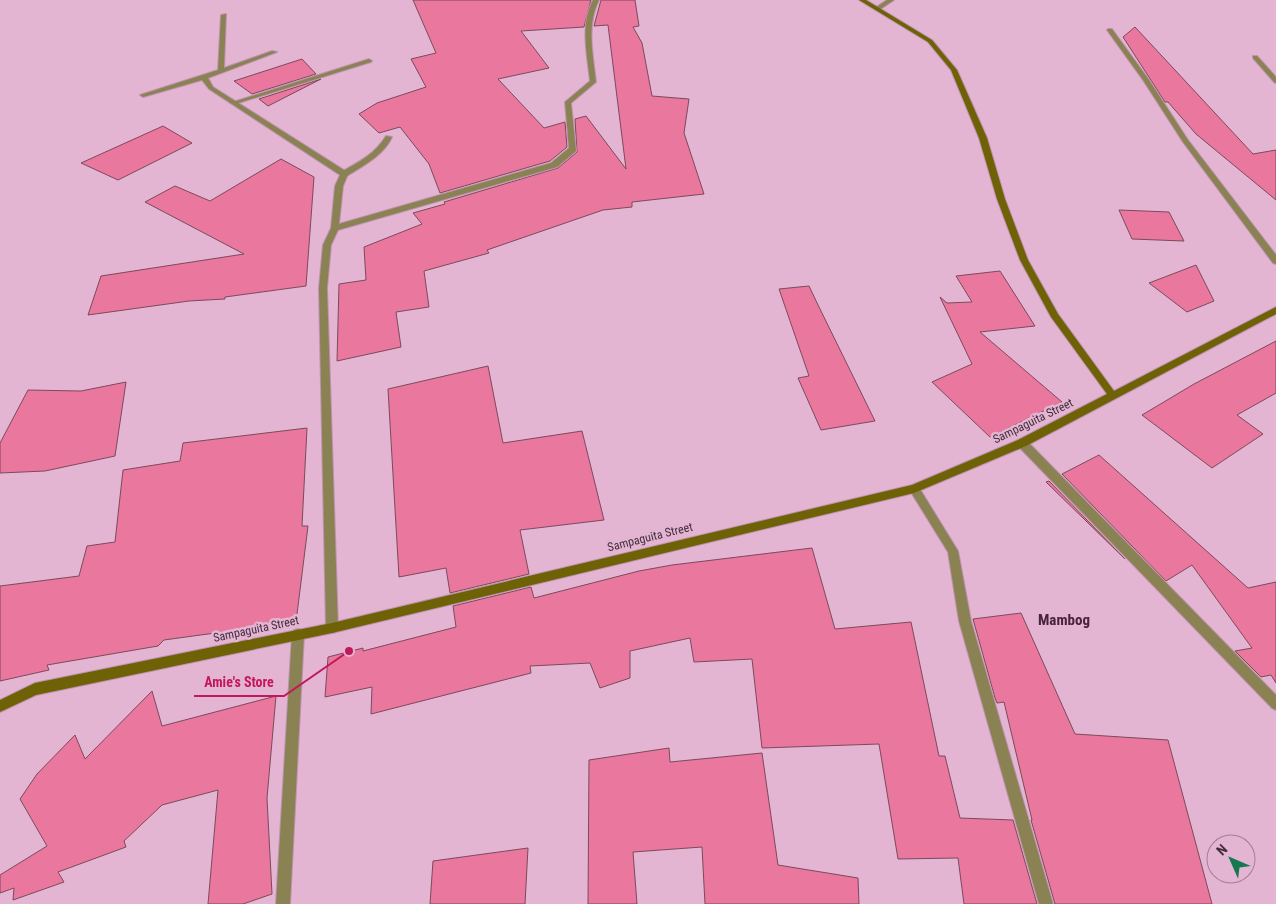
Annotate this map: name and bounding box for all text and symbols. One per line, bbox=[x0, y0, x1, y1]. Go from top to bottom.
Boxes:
street label: Sampaguita Street bbox=[991, 395, 1076, 446]
street label: Sampaguita Street bbox=[606, 520, 694, 554]
district label: Mambog bbox=[1038, 611, 1090, 629]
street label: Sampaguita Street bbox=[212, 613, 301, 645]
callout: Amie's Store bbox=[194, 667, 284, 696]
text: Amie's Store bbox=[204, 674, 274, 690]
north arrow bbox=[1206, 834, 1256, 884]
text: N bbox=[1213, 841, 1230, 858]

